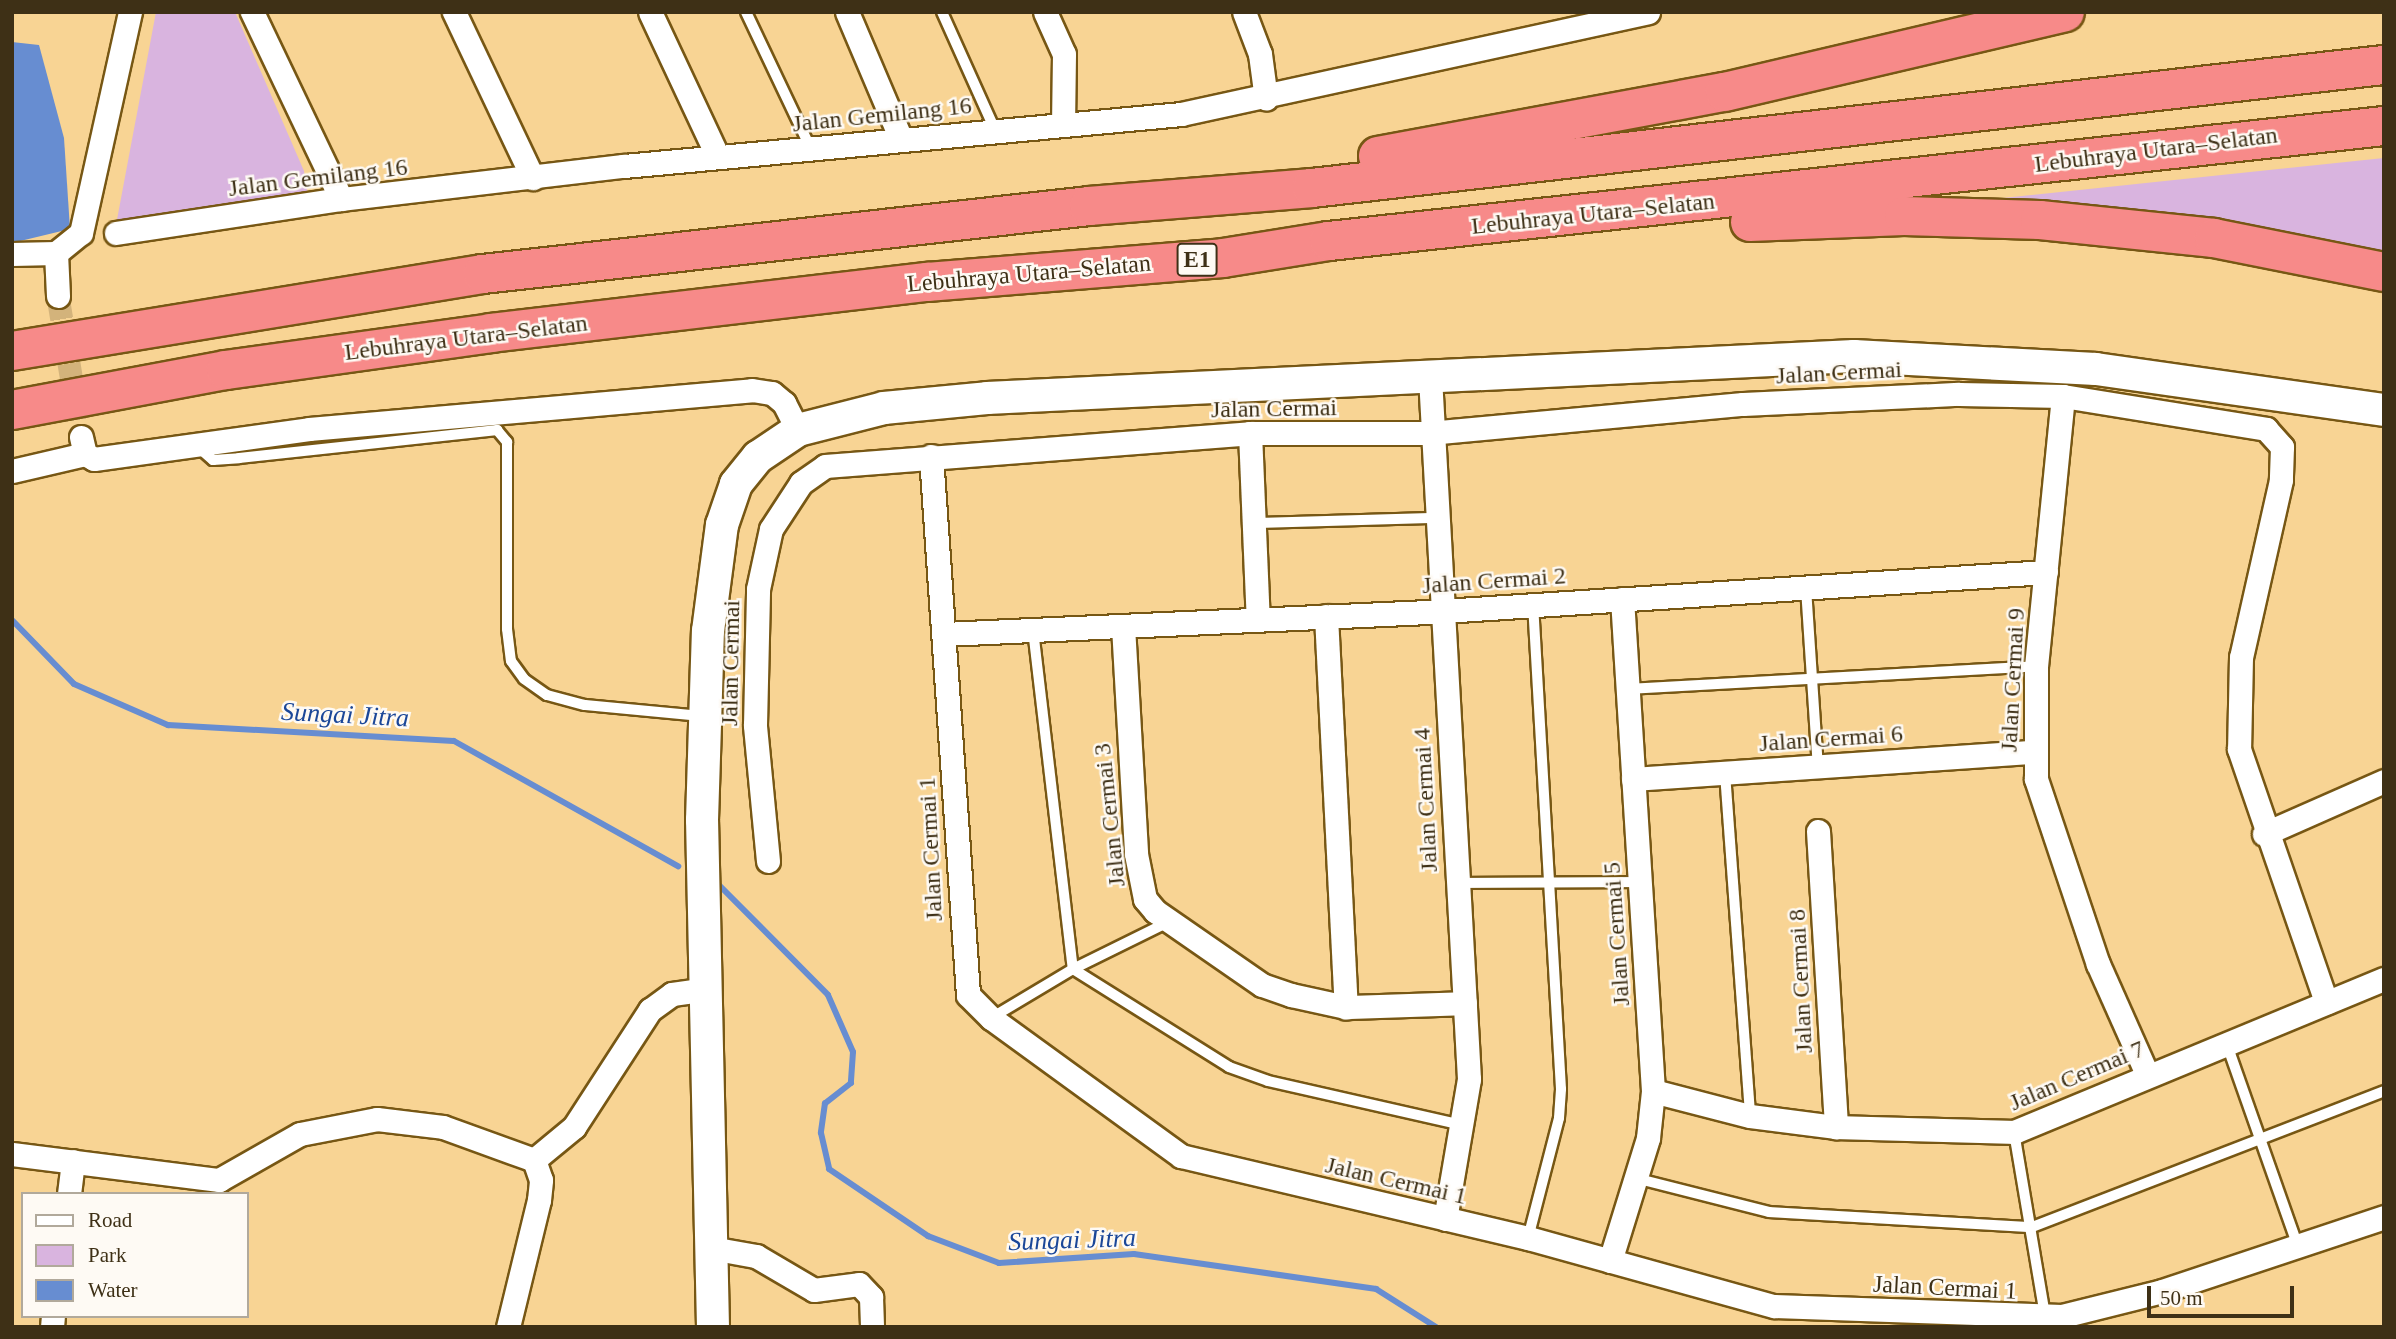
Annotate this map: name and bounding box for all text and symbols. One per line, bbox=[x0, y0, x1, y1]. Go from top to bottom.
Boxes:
street label: Jalan Gemilang 16 bbox=[791, 91, 973, 139]
street label: Lebuhraya Utara–Selatan bbox=[2033, 121, 2279, 179]
street label: Jalan Gemilang 16 bbox=[227, 153, 409, 203]
street label: Lebuhraya Utara–Selatan bbox=[1470, 187, 1716, 241]
road number: E1 bbox=[1176, 241, 1218, 280]
street label: Lebuhraya Utara–Selatan bbox=[906, 249, 1152, 299]
street label: Lebuhraya Utara–Selatan bbox=[343, 309, 589, 367]
street label: Jalan Cermai bbox=[1775, 355, 1903, 391]
street label: Jalan Cermai bbox=[1211, 394, 1337, 424]
street label: Jalan Cermai 2 bbox=[1421, 562, 1567, 600]
street label: Jalan Cermai bbox=[716, 600, 746, 726]
street label: Jalan Cermai 9 bbox=[1995, 607, 2031, 753]
water label: Sungai Jitra bbox=[280, 696, 410, 734]
street label: Jalan Cermai 6 bbox=[1758, 720, 1904, 758]
street label: Jalan Cermai 4 bbox=[1408, 727, 1444, 873]
street label: Jalan Cermai 3 bbox=[1088, 742, 1132, 888]
street label: Jalan Cermai 1 bbox=[913, 776, 949, 922]
street label: Jalan Cermai 5 bbox=[1598, 861, 1636, 1007]
street label: Jalan Cermai 8 bbox=[1783, 908, 1819, 1054]
street label: Jalan Cermai 7 bbox=[2005, 1035, 2149, 1117]
street label: Jalan Cermai 1 bbox=[1323, 1151, 1469, 1211]
legend bbox=[21, 1192, 248, 1318]
text: Road bbox=[88, 1208, 132, 1232]
water label: Sungai Jitra bbox=[1008, 1222, 1136, 1258]
text: Park bbox=[88, 1243, 127, 1267]
street label: Jalan Cermai 1 bbox=[1872, 1270, 2018, 1306]
scale bar bbox=[2151, 1272, 2298, 1316]
text: Water bbox=[88, 1278, 138, 1302]
text: 50 m bbox=[2160, 1286, 2203, 1310]

